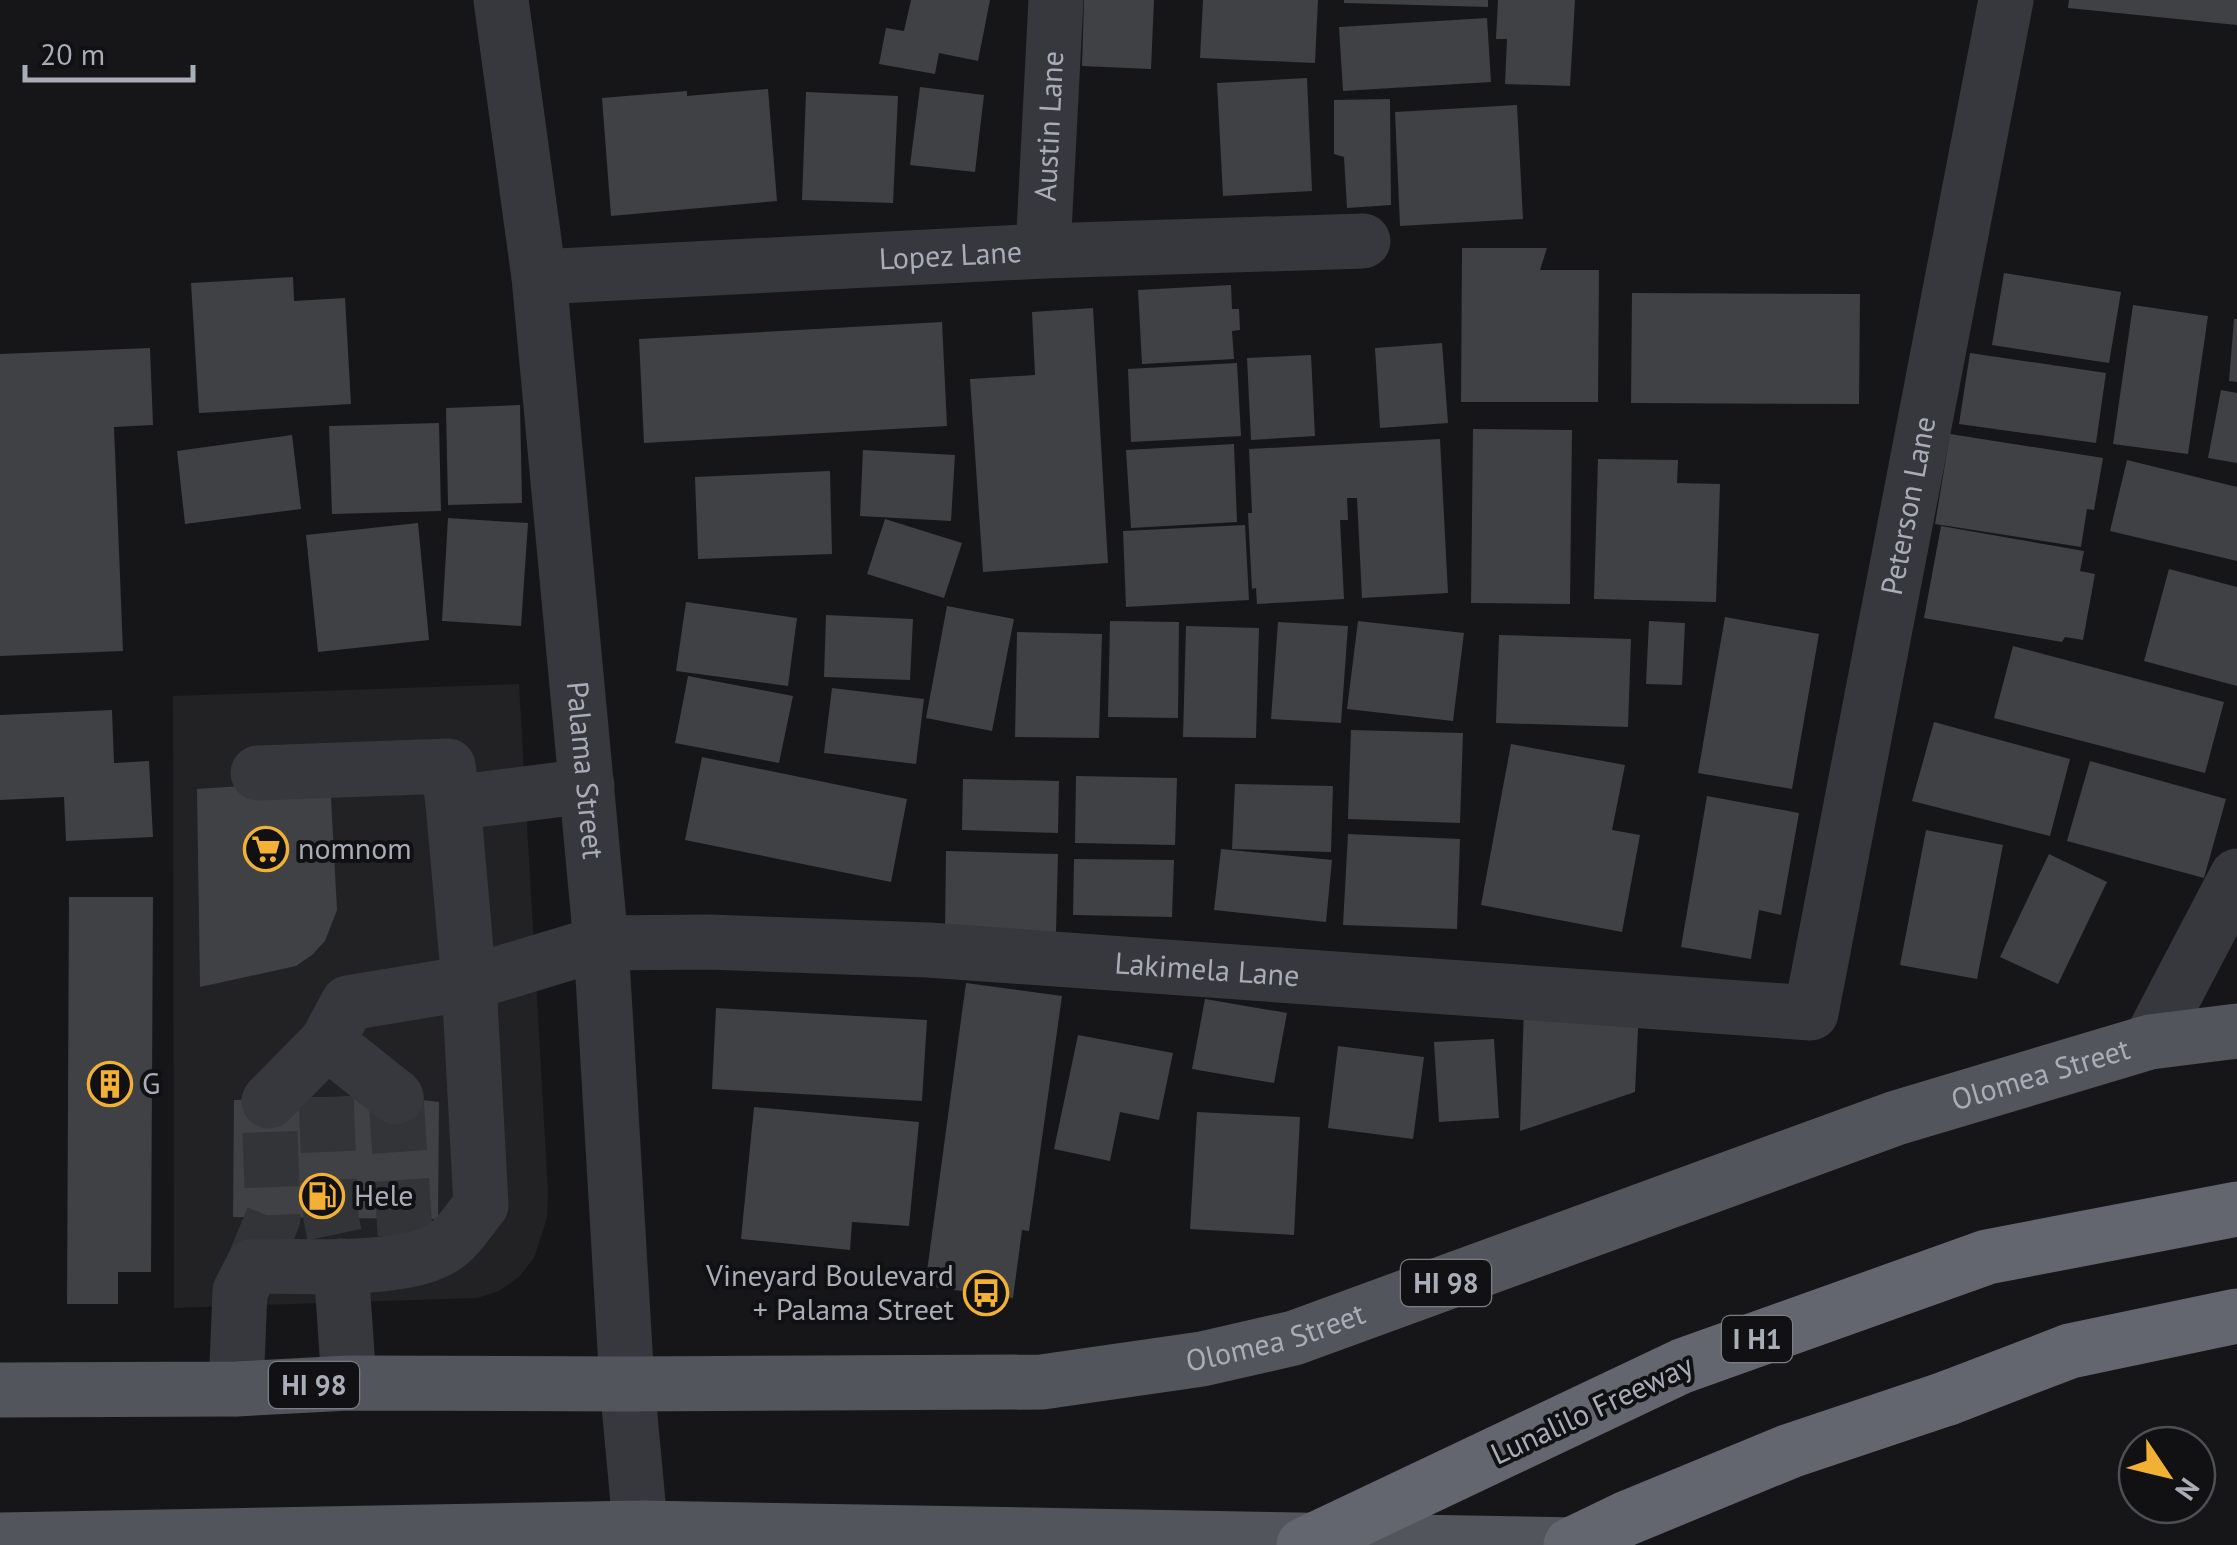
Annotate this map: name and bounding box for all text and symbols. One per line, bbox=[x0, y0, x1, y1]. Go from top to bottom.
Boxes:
scale bar bbox=[25, 20, 192, 82]
text: 20 m bbox=[40, 34, 105, 73]
street label: Austin Lane bbox=[1025, 50, 1071, 202]
street label: Lopez Lane bbox=[878, 231, 1023, 277]
street label: Peterson Lane bbox=[1871, 413, 1943, 598]
street label: Palama Street bbox=[559, 680, 614, 861]
supermarket icon: nomnom bbox=[243, 826, 289, 872]
place label: nomnom bbox=[298, 828, 412, 867]
street label: Lakimela Lane bbox=[1113, 942, 1301, 994]
street label: Olomea Street bbox=[1946, 1028, 2134, 1118]
building icon: G bbox=[87, 1061, 133, 1107]
place label: G bbox=[142, 1063, 160, 1102]
fuel station icon: Hele bbox=[299, 1173, 345, 1219]
place label: Hele bbox=[354, 1175, 413, 1214]
place label: Vineyard Boulevard + Palama Street bbox=[705, 1255, 954, 1328]
road number: HI 98 bbox=[1401, 1260, 1491, 1306]
bus stop icon: Vineyard Boulevard + Palama Street bbox=[963, 1270, 1009, 1316]
street label: Olomea Street bbox=[1183, 1293, 1370, 1379]
road number: I H1 bbox=[1722, 1316, 1792, 1362]
street label: Lunalilo Freeway bbox=[1484, 1345, 1699, 1472]
road number: HI 98 bbox=[269, 1362, 359, 1408]
north arrow bbox=[2117, 1425, 2217, 1525]
text: N bbox=[2167, 1471, 2208, 1508]

